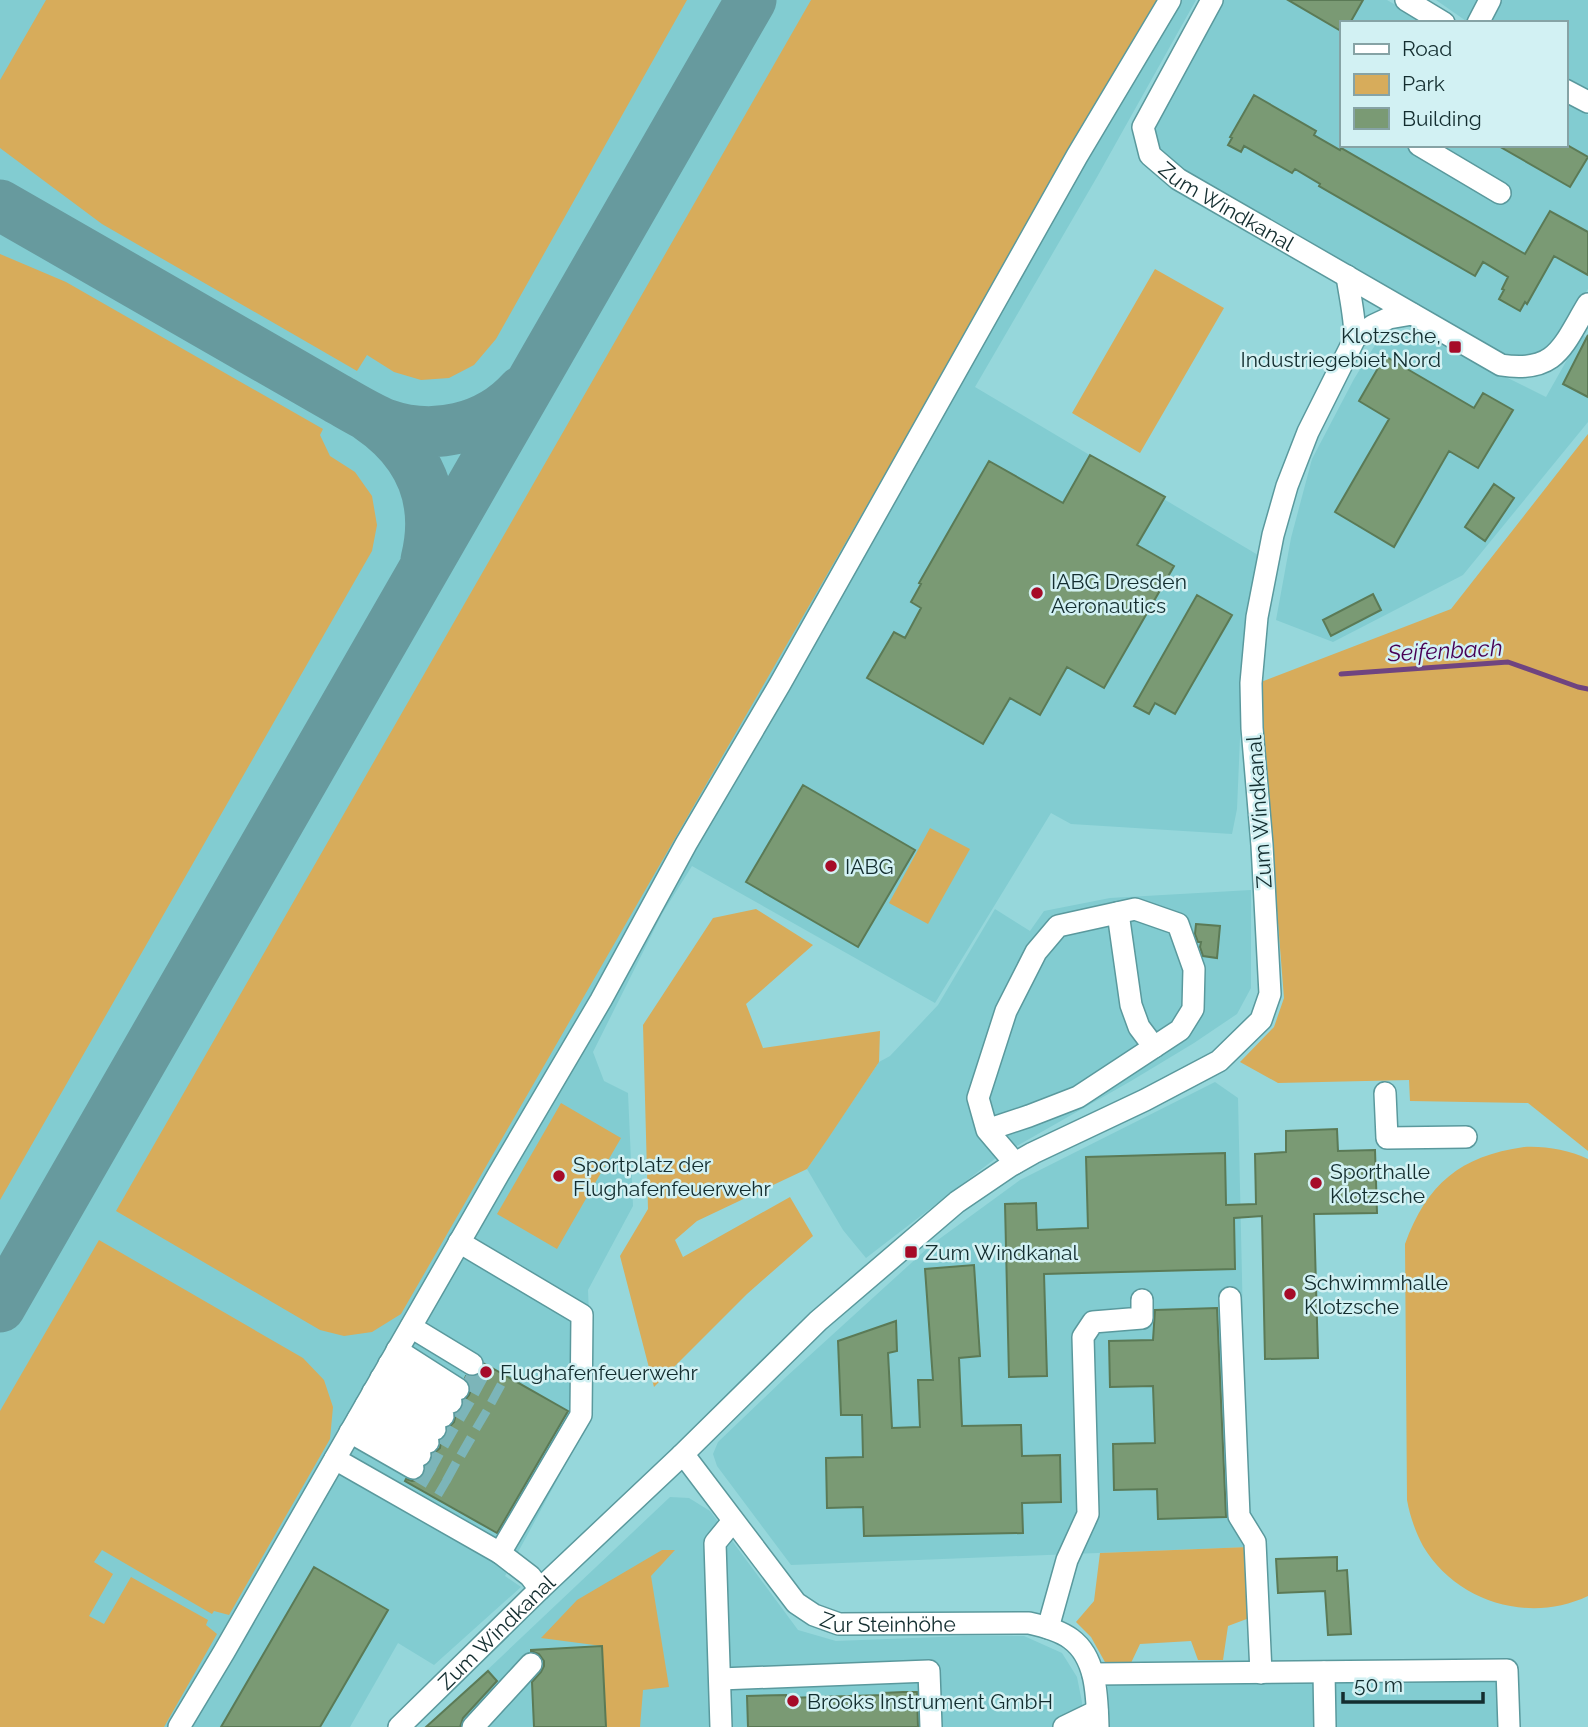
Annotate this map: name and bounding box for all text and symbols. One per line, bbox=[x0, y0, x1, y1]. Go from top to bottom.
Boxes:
legend bbox=[1340, 21, 1567, 147]
text: Road bbox=[1402, 36, 1452, 61]
text: Park bbox=[1402, 71, 1445, 96]
text: Building bbox=[1402, 106, 1482, 131]
street label: Zum Windkanal bbox=[1154, 156, 1299, 256]
place label: Klotzsche, Industriegebiet Nord bbox=[1240, 323, 1441, 372]
marker: Klotzsche, Industriegebiet Nord bbox=[1447, 339, 1463, 355]
place label: IABG Dresden Aeronautics bbox=[1051, 569, 1187, 618]
marker: IABG Dresden Aeronautics bbox=[1029, 585, 1045, 601]
water label: Seifenbach bbox=[1386, 634, 1503, 667]
street label: Zum Windkanal bbox=[1241, 734, 1277, 889]
place label: IABG bbox=[845, 854, 893, 879]
marker: IABG bbox=[823, 858, 839, 874]
place label: Sportplatz der Flughafenfeuerwehr bbox=[573, 1152, 772, 1201]
place label: Sporthalle Klotzsche bbox=[1330, 1159, 1430, 1208]
marker: Sportplatz der Flughafenfeuerwehr bbox=[551, 1168, 567, 1184]
marker: Sporthalle Klotzsche bbox=[1308, 1175, 1324, 1191]
place label: Zum Windkanal bbox=[925, 1240, 1078, 1265]
marker: Zum Windkanal bbox=[903, 1244, 919, 1260]
place label: Schwimmhalle Klotzsche bbox=[1304, 1270, 1448, 1319]
marker: Schwimmhalle Klotzsche bbox=[1282, 1286, 1298, 1302]
place label: Flughafenfeuerwehr bbox=[500, 1360, 699, 1385]
marker: Flughafenfeuerwehr bbox=[478, 1364, 494, 1380]
street label: Zum Windkanal bbox=[433, 1569, 560, 1694]
street label: Zur Steinhöhe bbox=[817, 1606, 956, 1637]
scale bar bbox=[1343, 1660, 1483, 1704]
text: 50 m bbox=[1354, 1672, 1403, 1697]
place label: Brooks Instrument GmbH bbox=[807, 1689, 1053, 1714]
marker: Brooks Instrument GmbH bbox=[785, 1693, 801, 1709]

